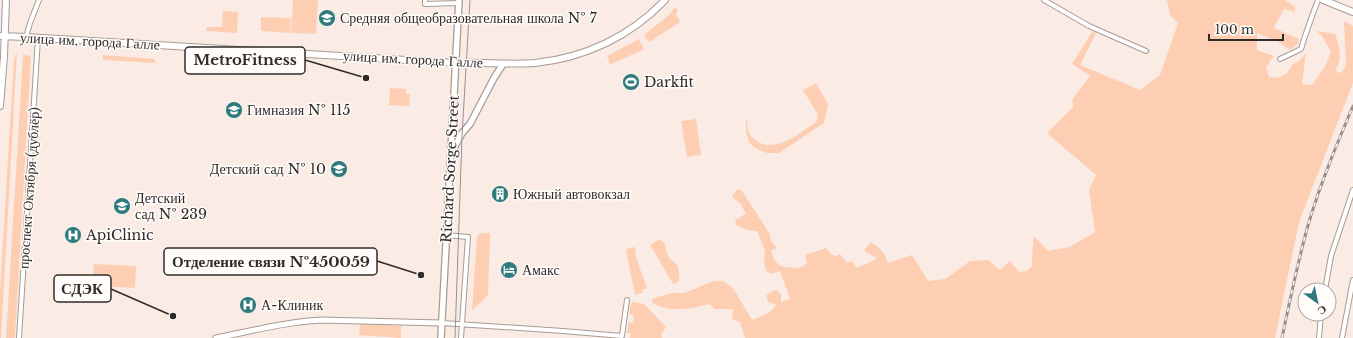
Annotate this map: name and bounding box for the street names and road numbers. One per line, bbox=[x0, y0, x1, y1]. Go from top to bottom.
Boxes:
street label: улица им. города Галле bbox=[19, 28, 161, 54]
street label: улица им. города Галле bbox=[342, 46, 484, 72]
street label: Richard Sorge Street bbox=[437, 94, 463, 243]
street label: проспект Октября (дублёр) bbox=[14, 106, 44, 270]

